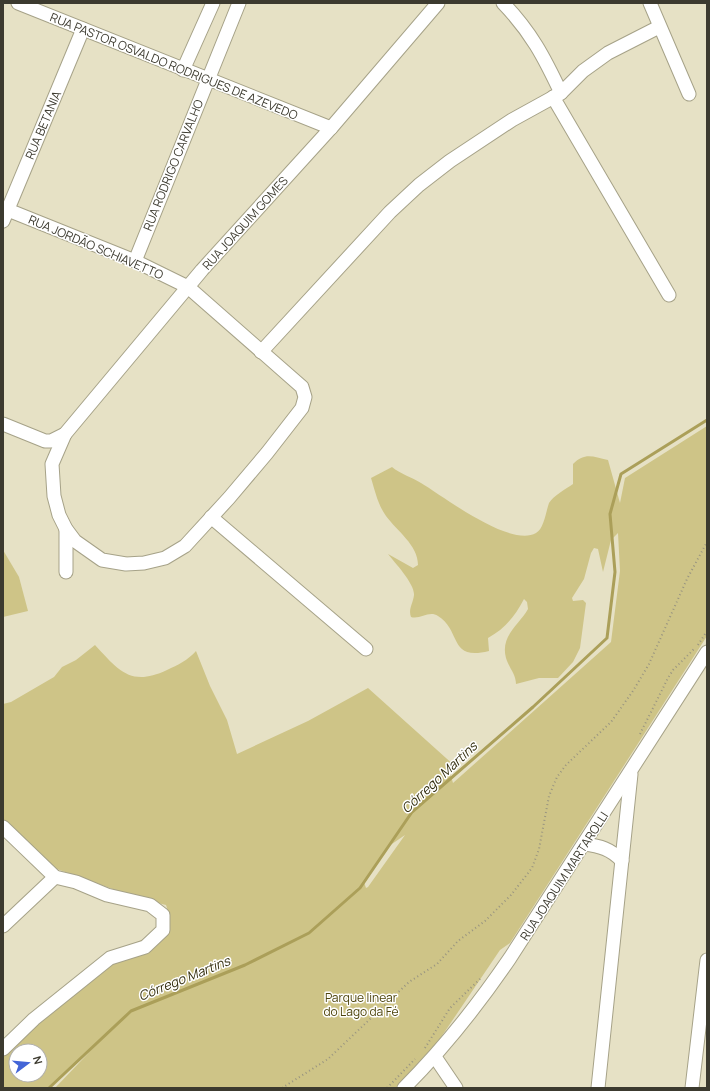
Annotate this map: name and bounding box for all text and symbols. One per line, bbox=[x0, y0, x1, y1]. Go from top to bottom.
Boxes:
street label: RUA PASTOR OSVALDO RODRIGUES DE AZEVEDO bbox=[48, 8, 301, 124]
street label: RUA BETANIA bbox=[21, 88, 65, 162]
street label: RUA RODRIGO CARVALHO bbox=[139, 96, 207, 233]
street label: RUA JOAQUIM GOMES bbox=[198, 173, 292, 273]
street label: RUA JORDÃO SCHIAVETTO bbox=[26, 211, 166, 283]
water label: Córrego Martins bbox=[397, 736, 482, 817]
street label: RUA JOAQUIM MARTAROLLI bbox=[516, 808, 612, 944]
water label: Córrego Martins bbox=[135, 951, 234, 1005]
park label: Parque linear do Lago da Fé bbox=[324, 989, 399, 1020]
north arrow bbox=[8, 1043, 48, 1083]
text: N bbox=[30, 1054, 46, 1066]

